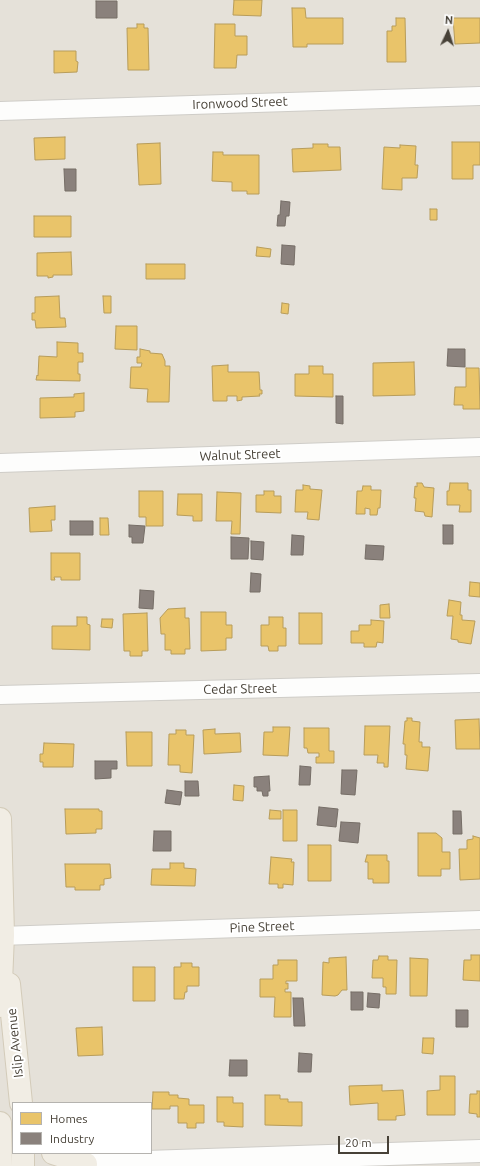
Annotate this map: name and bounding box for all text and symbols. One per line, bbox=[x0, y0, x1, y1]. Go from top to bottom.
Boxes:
north arrow bbox=[428, 12, 468, 52]
text: N bbox=[444, 14, 453, 26]
street label: Ironwood Street bbox=[192, 94, 288, 112]
street label: Walnut Street bbox=[199, 446, 281, 464]
street label: Cedar Street bbox=[203, 681, 277, 697]
street label: Pine Street bbox=[229, 918, 295, 936]
street label: Islip Avenue bbox=[4, 1007, 26, 1079]
legend bbox=[12, 1102, 152, 1154]
text: Homes bbox=[50, 1112, 88, 1125]
scale bar bbox=[340, 1128, 391, 1154]
text: Industry bbox=[50, 1132, 94, 1145]
text: 20 m bbox=[345, 1136, 372, 1149]

